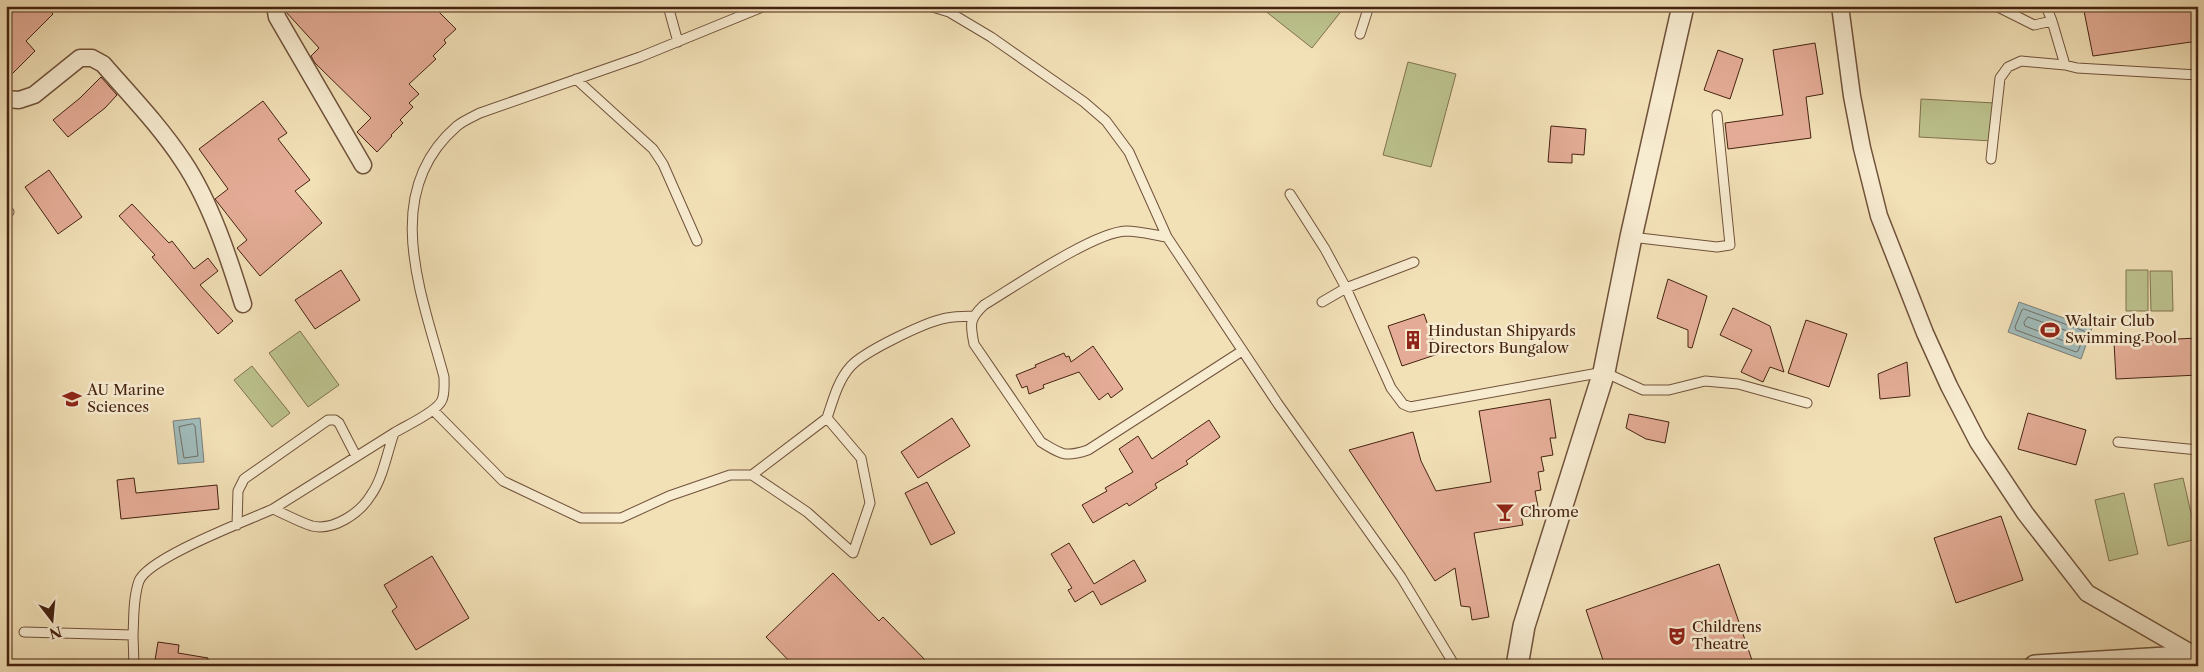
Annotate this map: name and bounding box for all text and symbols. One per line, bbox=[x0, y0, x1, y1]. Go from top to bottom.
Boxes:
place label: Waltair Club Swimming Pool bbox=[2064, 311, 2178, 347]
sports icon: Waltair Club Swimming Pool bbox=[2039, 319, 2061, 341]
place label: Hindustan Shipyards Directors Bungalow bbox=[1428, 321, 1576, 357]
building icon: Hindustan Shipyards Directors Bungalow bbox=[1402, 329, 1424, 351]
place label: AU Marine Sciences bbox=[86, 380, 165, 416]
school or university icon: AU Marine Sciences bbox=[61, 388, 83, 410]
bar icon: Chrome bbox=[1494, 501, 1516, 523]
place label: Chrome bbox=[1520, 502, 1579, 521]
north arrow bbox=[28, 594, 78, 644]
place label: Childrens Theatre bbox=[1692, 617, 1762, 653]
text: N bbox=[47, 622, 64, 643]
theatre icon: Childrens Theatre bbox=[1666, 625, 1688, 647]

